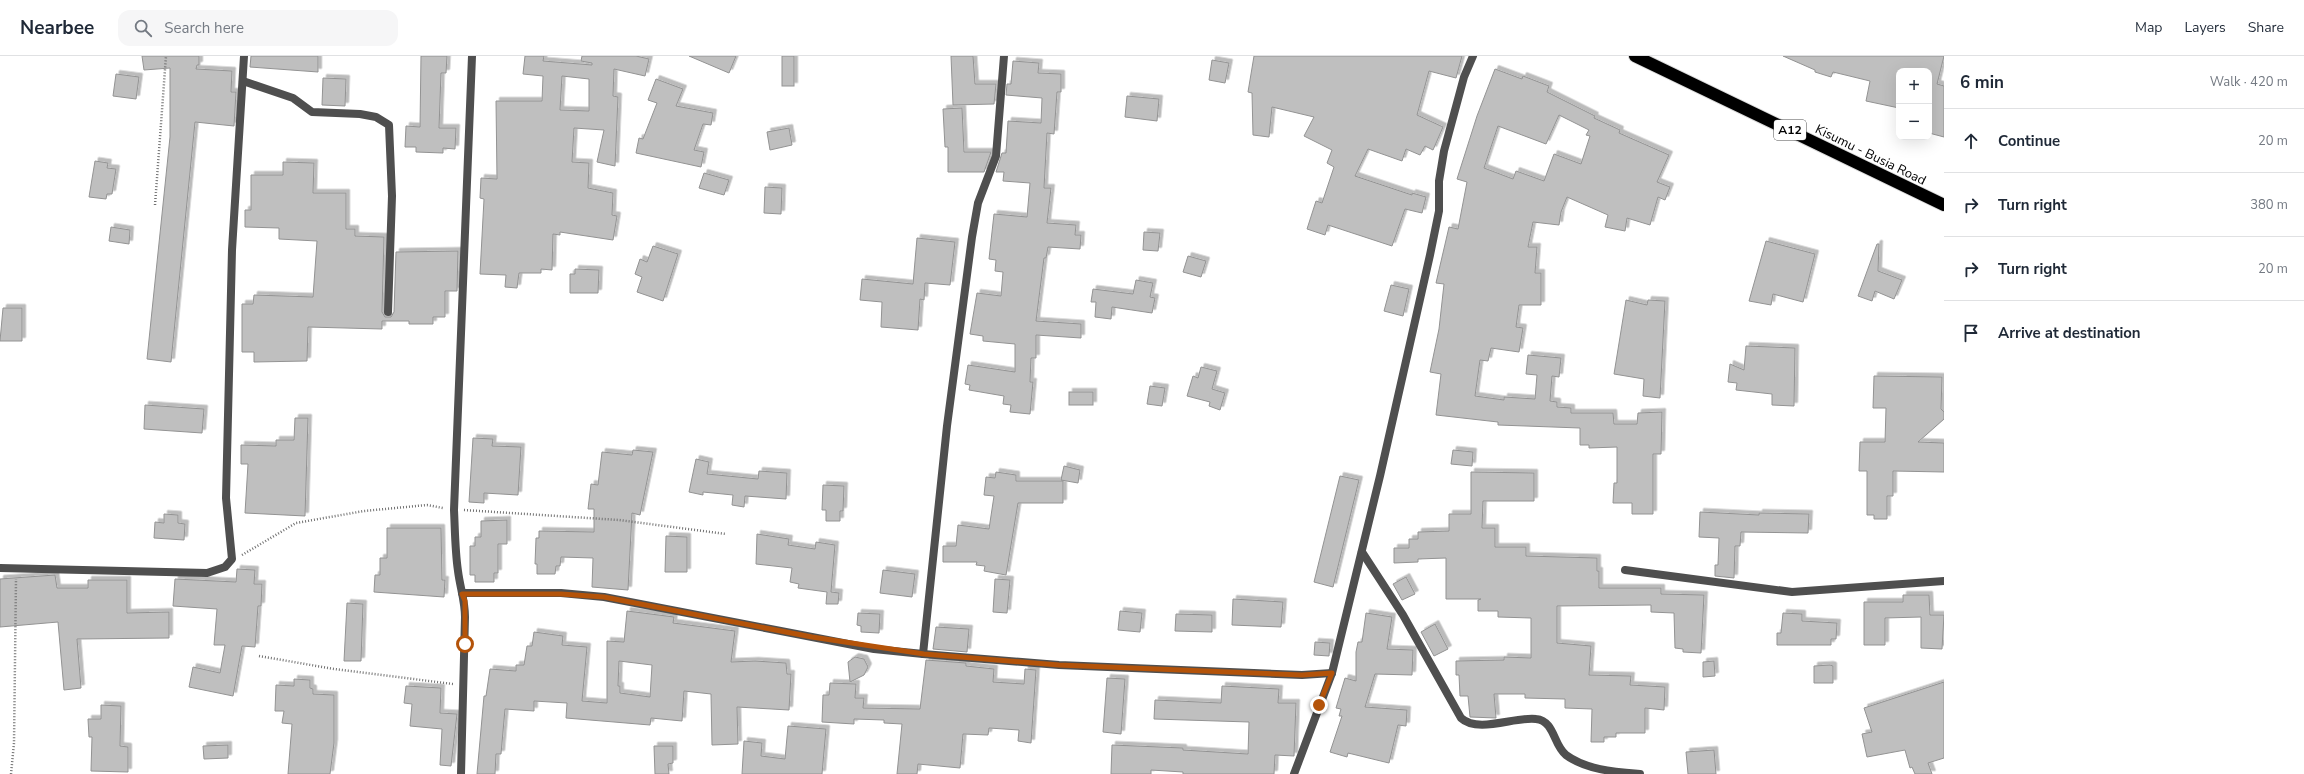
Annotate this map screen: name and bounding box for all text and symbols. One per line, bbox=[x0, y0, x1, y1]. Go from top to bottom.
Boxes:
search box bbox=[118, 10, 398, 46]
text: Nearbee bbox=[20, 15, 94, 41]
icon: search bbox=[132, 17, 154, 39]
text: Search here bbox=[164, 18, 244, 38]
text: Map bbox=[2135, 18, 2162, 37]
text: Layers bbox=[2184, 18, 2226, 37]
text: Share bbox=[2248, 18, 2284, 37]
map controls bbox=[1896, 68, 1932, 140]
button: + bbox=[1896, 68, 1932, 104]
text: 6 min bbox=[1960, 71, 2004, 94]
text: Walk · 420 m bbox=[2210, 73, 2288, 91]
button: − bbox=[1896, 104, 1932, 140]
road number: A12 bbox=[1774, 120, 1806, 140]
street label: Kisumu - Busia Road bbox=[1812, 120, 1929, 190]
icon: ahead bbox=[1960, 130, 1982, 152]
text: Continue bbox=[1998, 131, 2060, 151]
text: 20 m bbox=[2258, 132, 2288, 150]
icon: right bbox=[1960, 194, 1982, 216]
text: Turn right bbox=[1998, 195, 2067, 215]
text: 380 m bbox=[2250, 196, 2288, 214]
icon: right bbox=[1960, 258, 1982, 280]
text: Turn right bbox=[1998, 259, 2067, 279]
text: 20 m bbox=[2258, 260, 2288, 278]
icon: arrive bbox=[1960, 322, 1982, 344]
text: Arrive at destination bbox=[1998, 323, 2141, 343]
route start bbox=[456, 635, 474, 653]
route end bbox=[1310, 696, 1328, 714]

